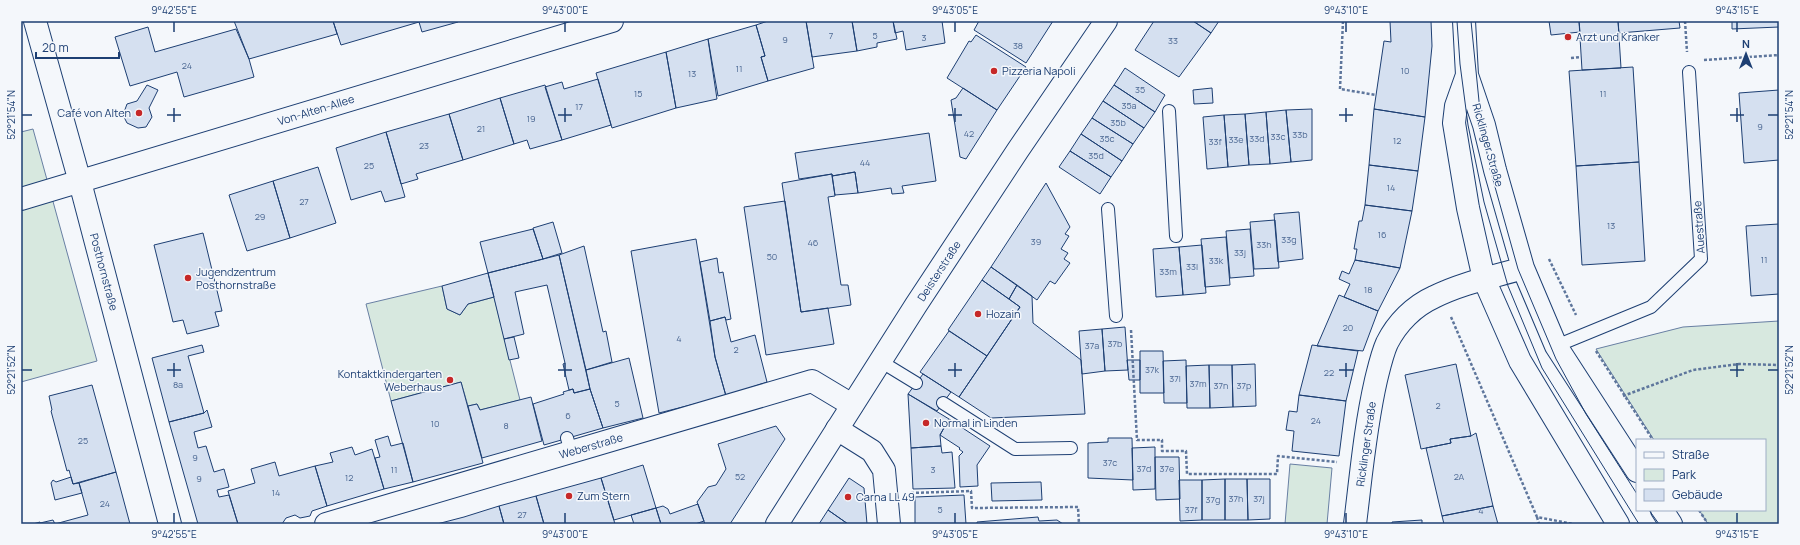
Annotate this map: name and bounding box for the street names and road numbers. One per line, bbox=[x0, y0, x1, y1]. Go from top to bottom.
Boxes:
street label: Von-Alten-Allee bbox=[276, 91, 357, 128]
street label: Ricklinger Straße bbox=[1469, 102, 1508, 189]
street label: Auestraße bbox=[1689, 200, 1708, 254]
street label: Posthornstraße bbox=[87, 231, 122, 313]
street label: Deisterstraße bbox=[913, 237, 964, 304]
street label: Ricklinger Straße bbox=[1352, 400, 1379, 488]
street label: Weberstraße bbox=[557, 429, 625, 462]

